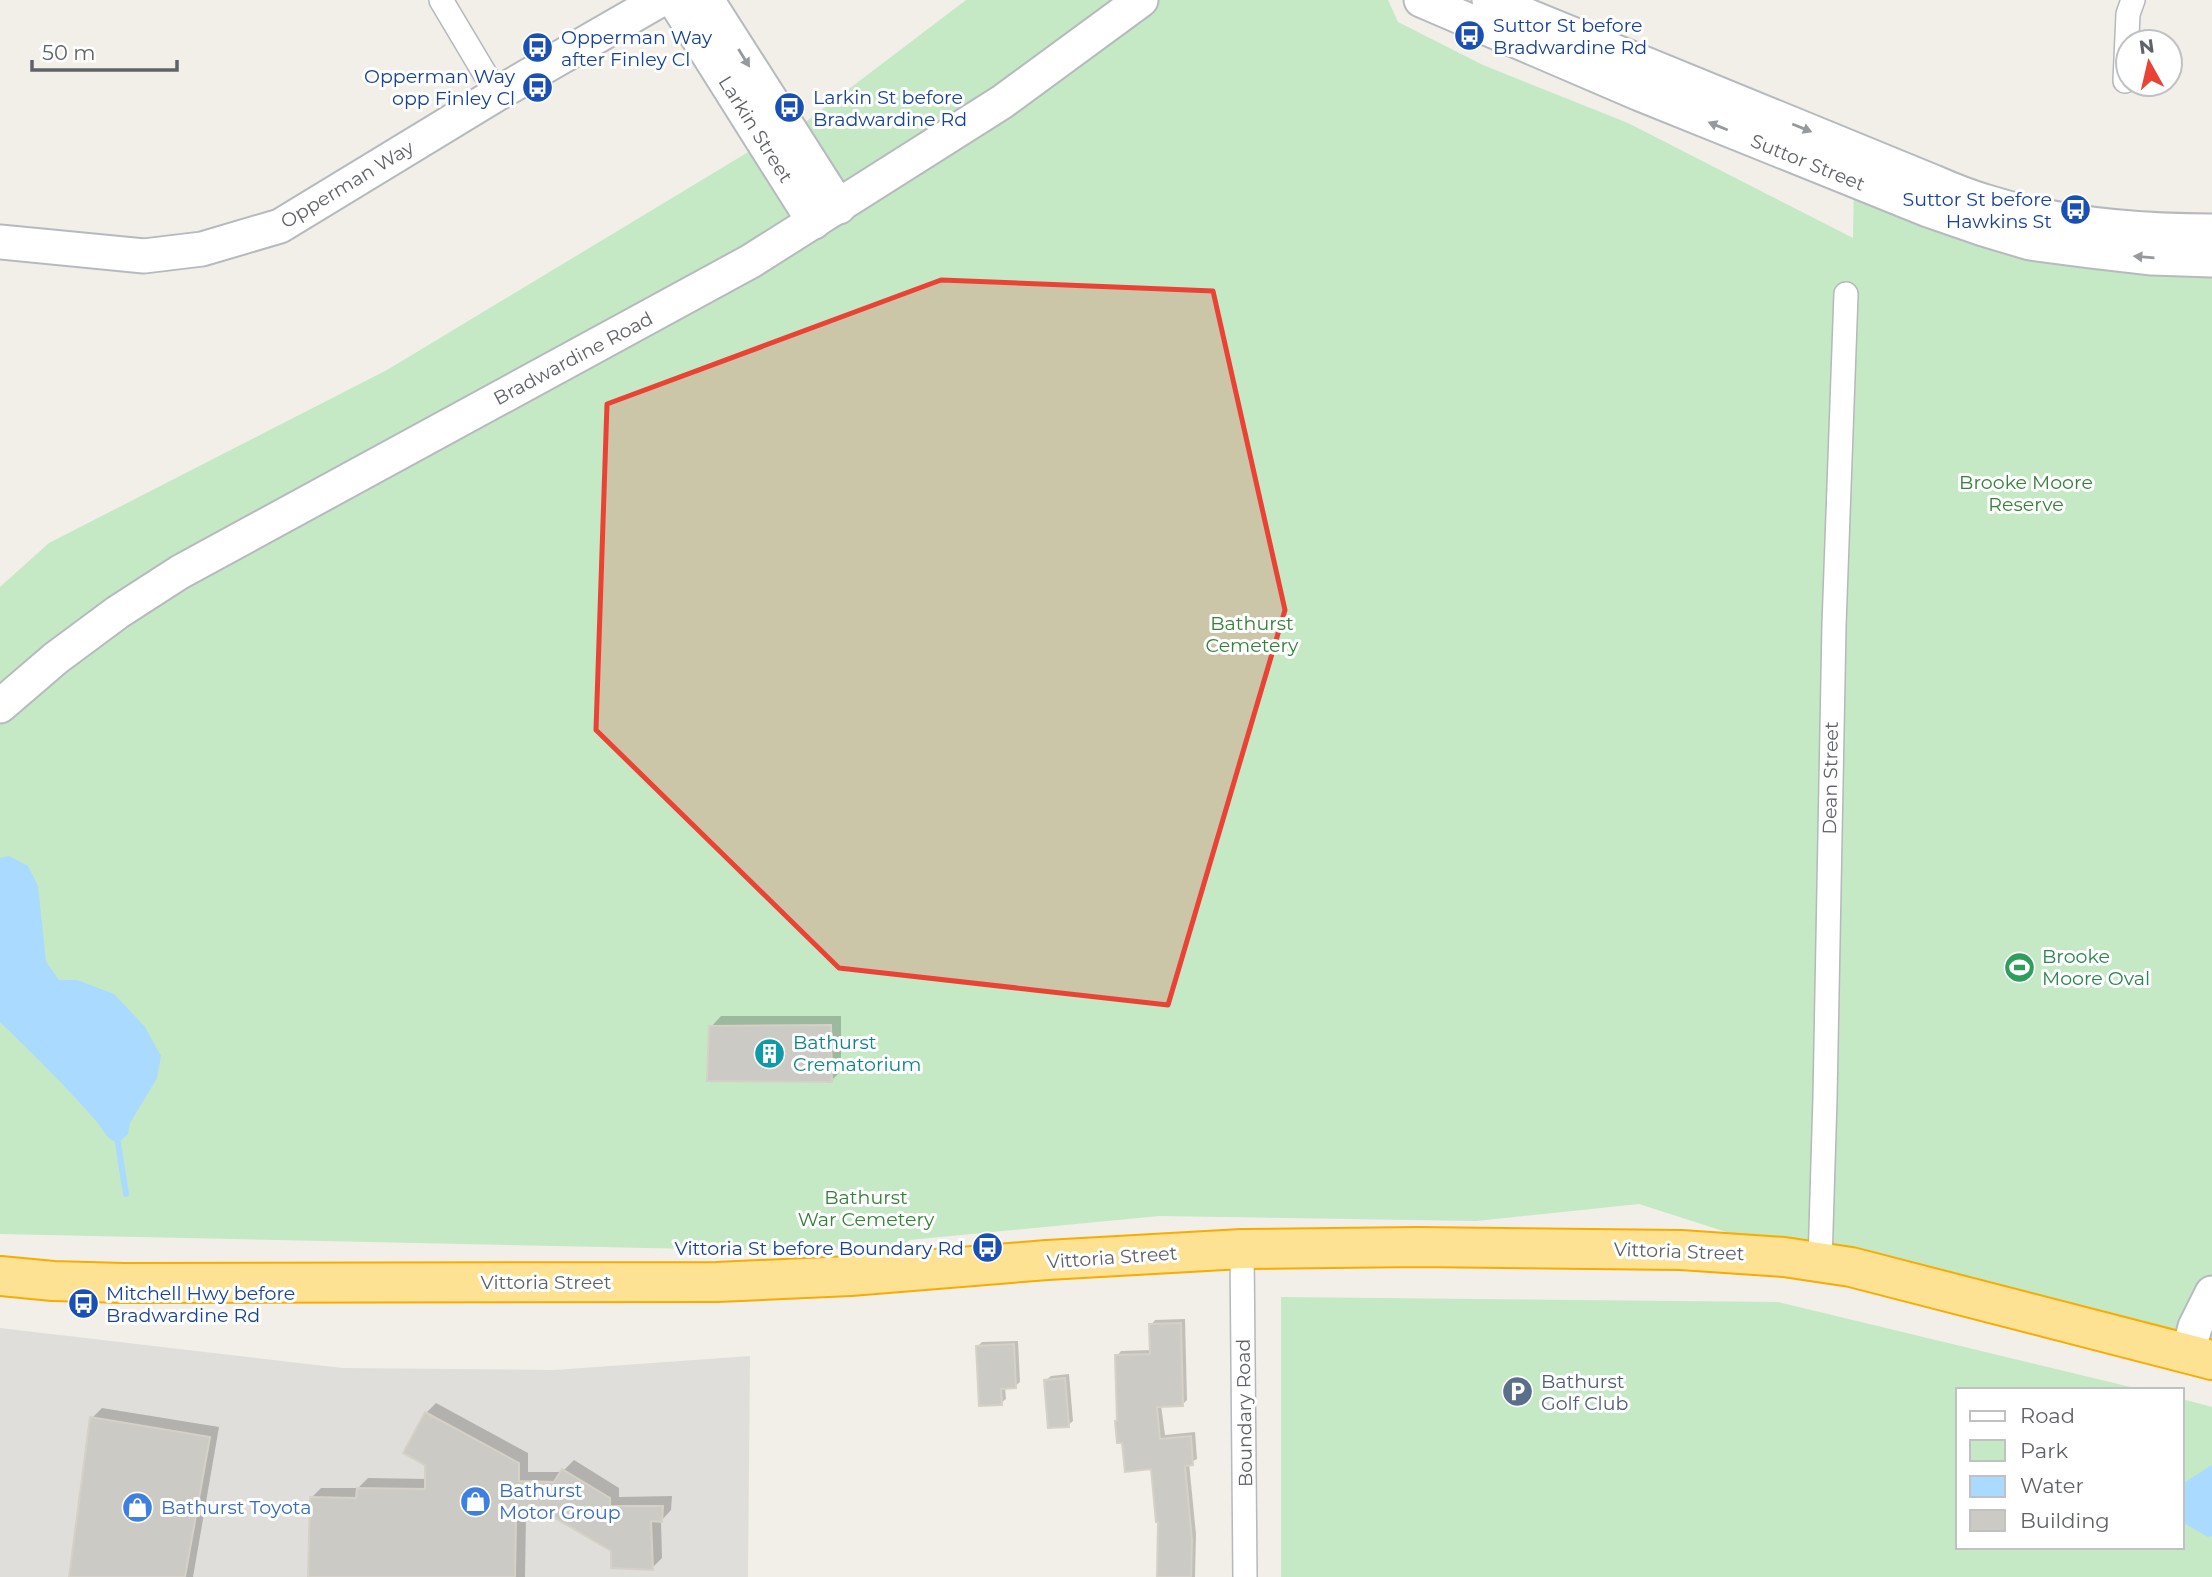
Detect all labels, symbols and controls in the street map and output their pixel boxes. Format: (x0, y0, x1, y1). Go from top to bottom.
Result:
place label: Suttor St before Bradwardine Rd (1493, 14, 1647, 59)
bus stop icon: Suttor St before Bradwardine Rd (1453, 19, 1487, 53)
place label: Opperman Way after Finley Cl (561, 26, 713, 71)
scale bar (32, 28, 177, 72)
north arrow (2114, 28, 2184, 98)
bus stop icon: Opperman Way after Finley Cl (521, 31, 555, 65)
text: N (2137, 34, 2156, 59)
text: 50 m (42, 40, 96, 65)
one-way arrow (737, 48, 750, 67)
place label: Opperman Way opp Finley Cl (364, 65, 516, 110)
bus stop icon: Opperman Way opp Finley Cl (521, 70, 555, 104)
street label: Larkin Street (714, 72, 798, 187)
place label: Larkin St before Bradwardine Rd (813, 86, 967, 131)
bus stop icon: Larkin St before Bradwardine Rd (773, 91, 807, 125)
one-way arrow (1708, 120, 1729, 131)
one-way arrow (1791, 123, 1812, 134)
street label: Suttor Street (1747, 129, 1869, 196)
street label: Opperman Way (277, 135, 419, 233)
place label: Suttor St before Hawkins St (1902, 188, 2052, 233)
bus stop icon: Suttor St before Hawkins St (2058, 193, 2092, 227)
one-way arrow (2133, 251, 2155, 262)
street label: Bradwardine Road (490, 307, 657, 410)
park label: Brooke Moore Reserve (1959, 471, 2093, 516)
park label: Bathurst Cemetery (1206, 612, 1299, 657)
street label: Dean Street (1818, 721, 1843, 835)
place label: Brooke Moore Oval (2042, 945, 2150, 990)
sports icon: Brooke Moore Oval (2002, 950, 2036, 984)
place label: Bathurst Crematorium (793, 1031, 921, 1076)
building icon: Bathurst Crematorium (753, 1036, 787, 1070)
park label: Bathurst War Cemetery (798, 1186, 935, 1231)
bus stop icon: Vittoria St before Boundary Rd (970, 1231, 1004, 1265)
place label: Vittoria St before Boundary Rd (675, 1237, 964, 1260)
street label: Vittoria Street (1613, 1238, 1745, 1265)
street label: Vittoria Street (1046, 1241, 1178, 1274)
street label: Vittoria Street (481, 1271, 612, 1294)
place label: Mitchell Hwy before Bradwardine Rd (106, 1282, 295, 1327)
bus stop icon: Mitchell Hwy before Bradwardine Rd (66, 1287, 100, 1321)
street label: Boundary Road (1232, 1339, 1257, 1487)
place label: Bathurst Golf Club (1541, 1370, 1628, 1415)
parking icon: Bathurst Golf Club (1501, 1375, 1535, 1409)
legend (1956, 1388, 2184, 1549)
text: Road (2020, 1403, 2075, 1428)
text: Park (2020, 1438, 2068, 1463)
text: Water (2020, 1473, 2084, 1498)
place label: Bathurst Motor Group (499, 1479, 621, 1524)
shop icon: Bathurst Motor Group (459, 1484, 493, 1518)
shop icon: Bathurst Toyota (121, 1490, 155, 1524)
place label: Bathurst Toyota (161, 1496, 311, 1519)
text: Building (2020, 1508, 2110, 1533)

